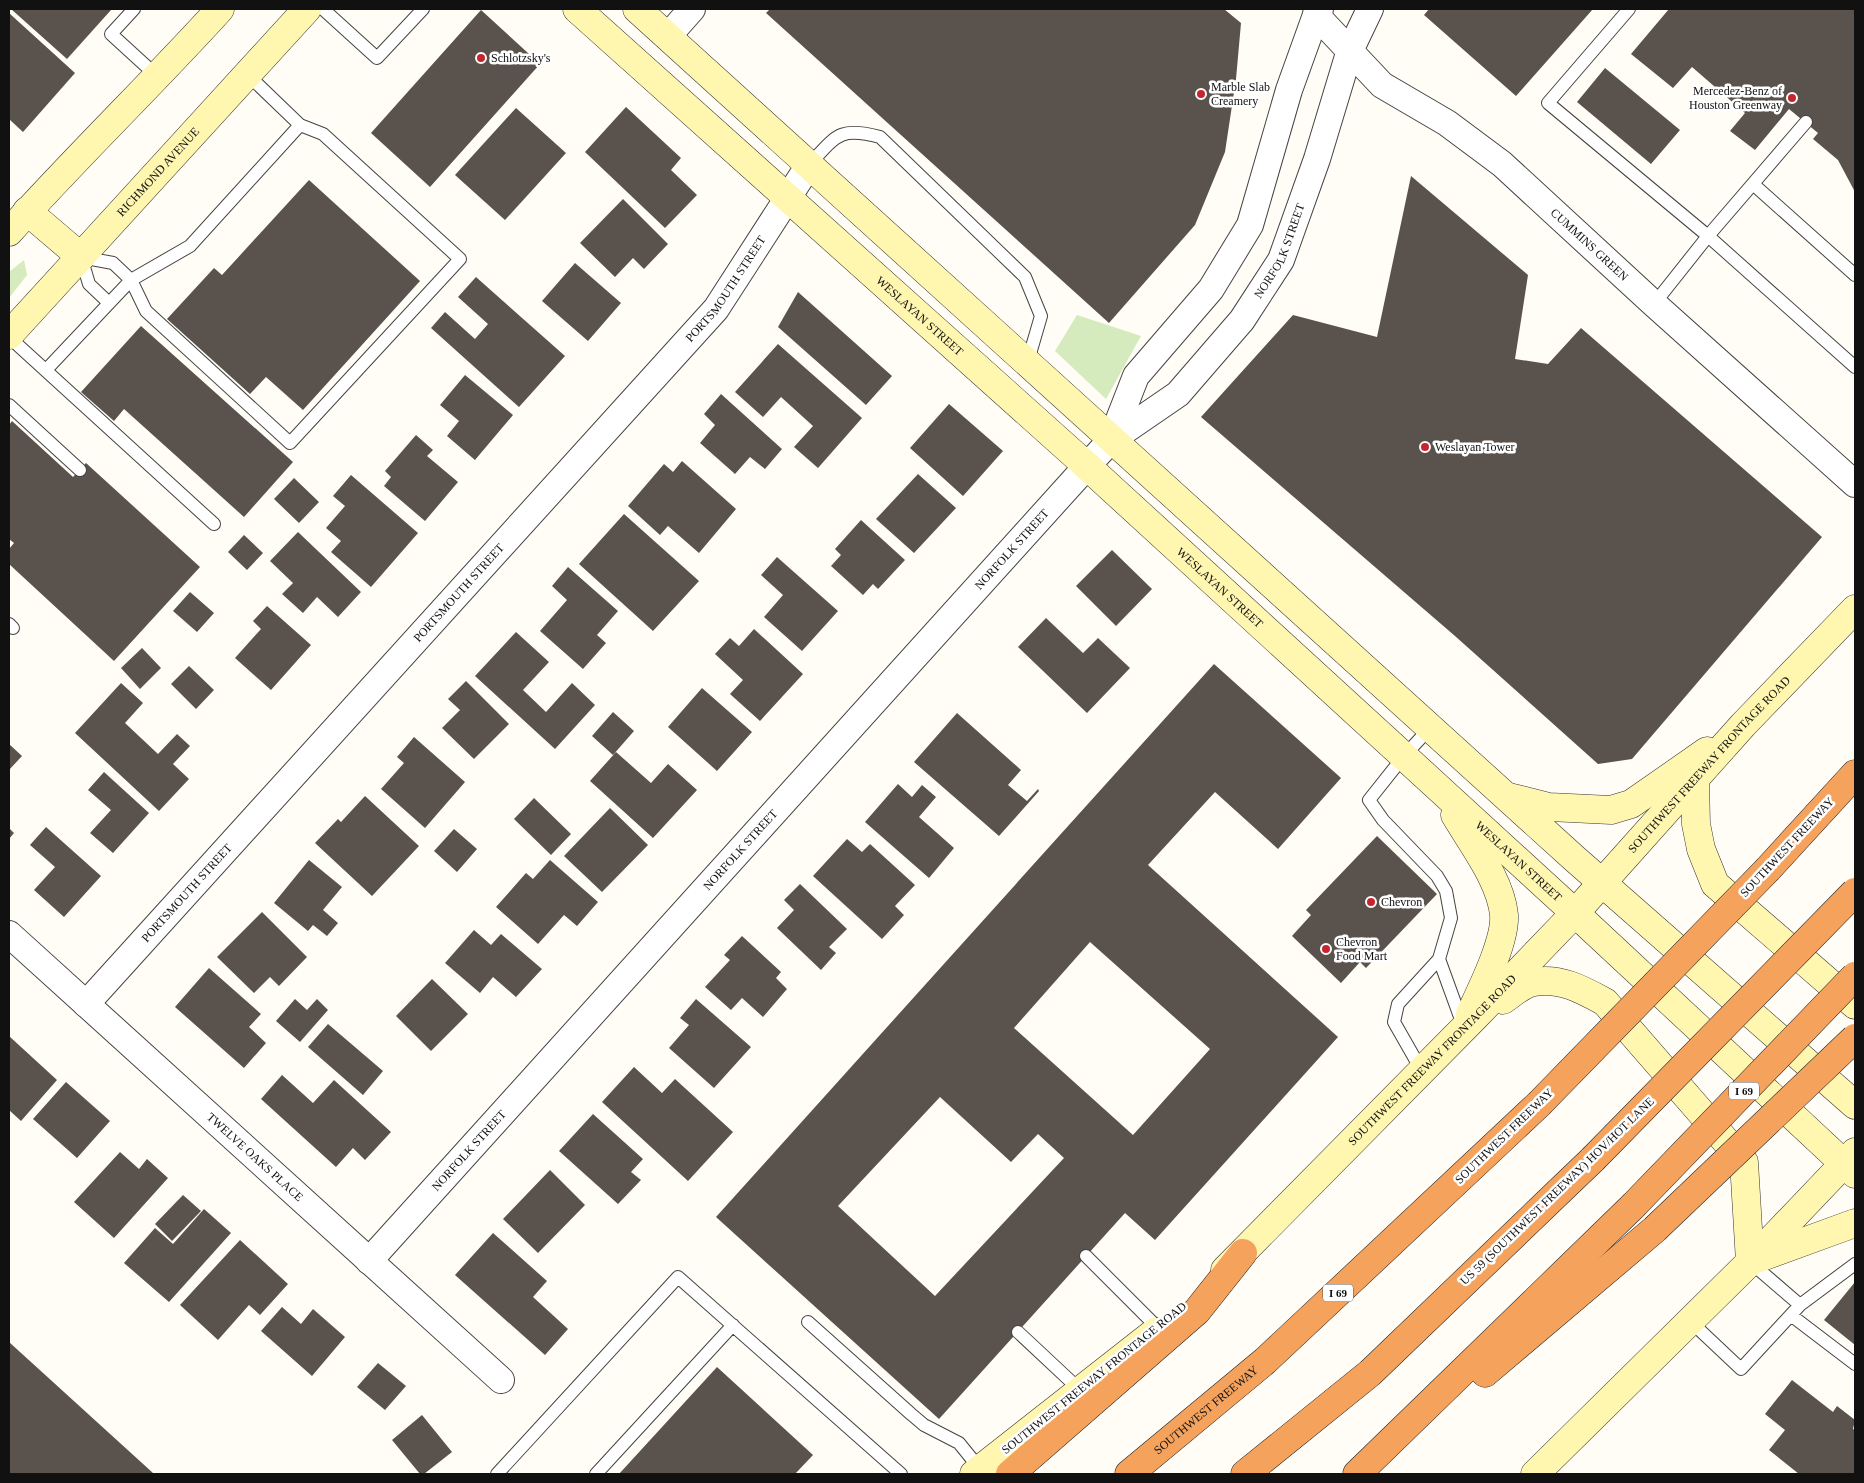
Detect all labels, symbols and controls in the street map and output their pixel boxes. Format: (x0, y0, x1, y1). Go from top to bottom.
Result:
place label: Schlotzsky's (491, 51, 551, 65)
marker: Schlotzsky's (475, 52, 487, 64)
place label: Marble Slab Creamery (1211, 80, 1270, 108)
place label: Mercedez-Benz of Houston Greenway (1689, 84, 1782, 112)
marker: Marble Slab Creamery (1195, 88, 1207, 100)
marker: Mercedez-Benz of Houston Greenway (1786, 92, 1798, 104)
street label: RICHMOND AVENUE (114, 125, 202, 219)
street label: NORFOLK STREET (1251, 201, 1308, 301)
street label: CUMMINS GREEN (1548, 205, 1631, 284)
street label: PORTSMOUTH STREET (683, 233, 769, 345)
street label: WESLAYAN STREET (873, 273, 966, 359)
place label: Weslayan Tower (1435, 440, 1515, 454)
marker: Weslayan Tower (1419, 441, 1431, 453)
street label: NORFOLK STREET (972, 506, 1052, 593)
street label: PORTSMOUTH STREET (411, 540, 507, 645)
street label: WESLAYAN STREET (1174, 545, 1266, 631)
street label: SOUTHWEST FREEWAY FRONTAGE ROAD (1626, 674, 1794, 858)
street label: SOUTHWEST FREEWAY (1737, 794, 1837, 900)
street label: NORFOLK STREET (700, 806, 781, 893)
street label: WESLAYAN STREET (1472, 818, 1565, 905)
street label: PORTSMOUTH STREET (139, 840, 235, 945)
place label: Chevron (1381, 895, 1422, 909)
marker: Chevron (1365, 896, 1377, 908)
place label: Chevron Food Mart (1336, 935, 1388, 963)
marker: Chevron Food Mart (1320, 943, 1332, 955)
street label: SOUTHWEST FREEWAY FRONTAGE ROAD (1345, 971, 1519, 1149)
road number: I 69 (1729, 1082, 1759, 1100)
street label: SOUTHWEST FREEWAY (1452, 1085, 1556, 1187)
street label: US 59 (SOUTHWEST FREEWAY) HOV/HOT LANE (1457, 1094, 1657, 1288)
street label: NORFOLK STREET (429, 1107, 509, 1194)
street label: TWELVE OAKS PLACE (204, 1110, 306, 1204)
road number: I 69 (1323, 1285, 1353, 1302)
street label: SOUTHWEST FREEWAY FRONTAGE ROAD (999, 1299, 1189, 1457)
street label: SOUTHWEST FREEWAY (1151, 1363, 1261, 1457)

